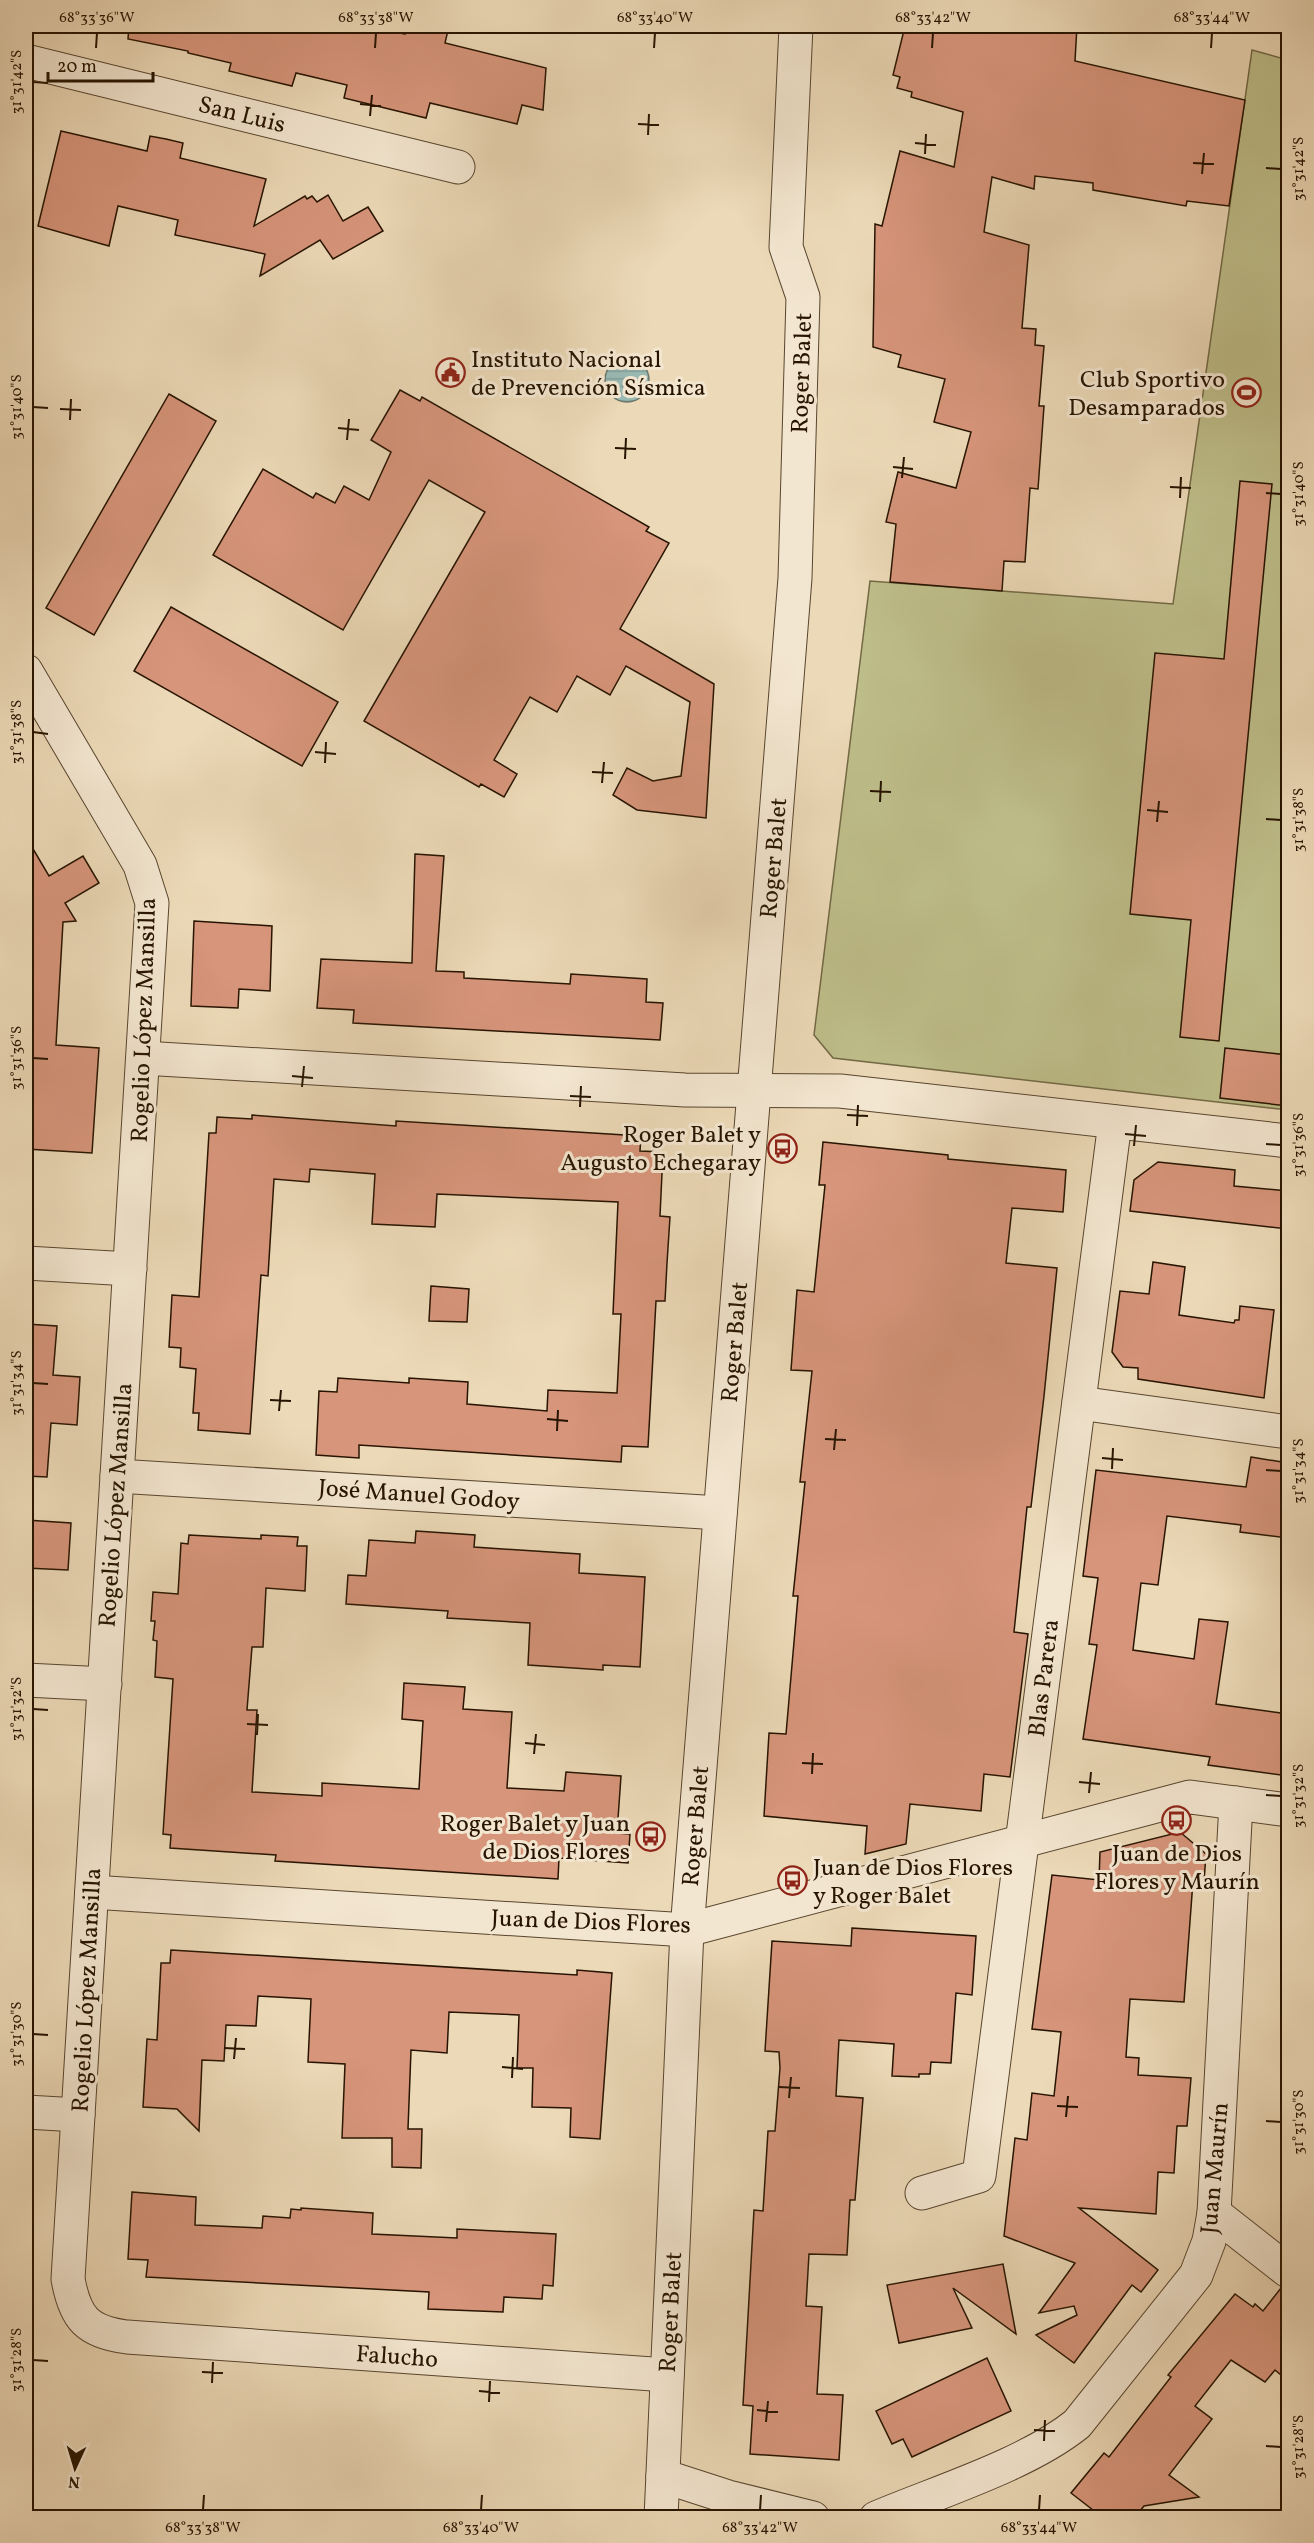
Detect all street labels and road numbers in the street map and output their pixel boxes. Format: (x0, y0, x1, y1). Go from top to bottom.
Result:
street label: San Luis (194, 89, 289, 143)
street label: Roger Balet (784, 312, 822, 434)
street label: Roger Balet (753, 796, 797, 920)
street label: Rogelio López Mansilla (124, 897, 166, 1143)
street label: Roger Balet (714, 1280, 758, 1404)
street label: Rogelio López Mansilla (91, 1382, 142, 1628)
street label: José Manuel Godoy (317, 1472, 521, 1520)
street label: Blas Parera (1021, 1617, 1069, 1739)
street label: Roger Balet (675, 1764, 719, 1888)
street label: Rogelio López Mansilla (65, 1867, 111, 2113)
street label: Juan de Dios Flores (490, 1903, 691, 1943)
street label: Juan Maurín (1193, 2101, 1239, 2235)
street label: Roger Balet (652, 2251, 692, 2373)
street label: Falucho (355, 2338, 439, 2378)

